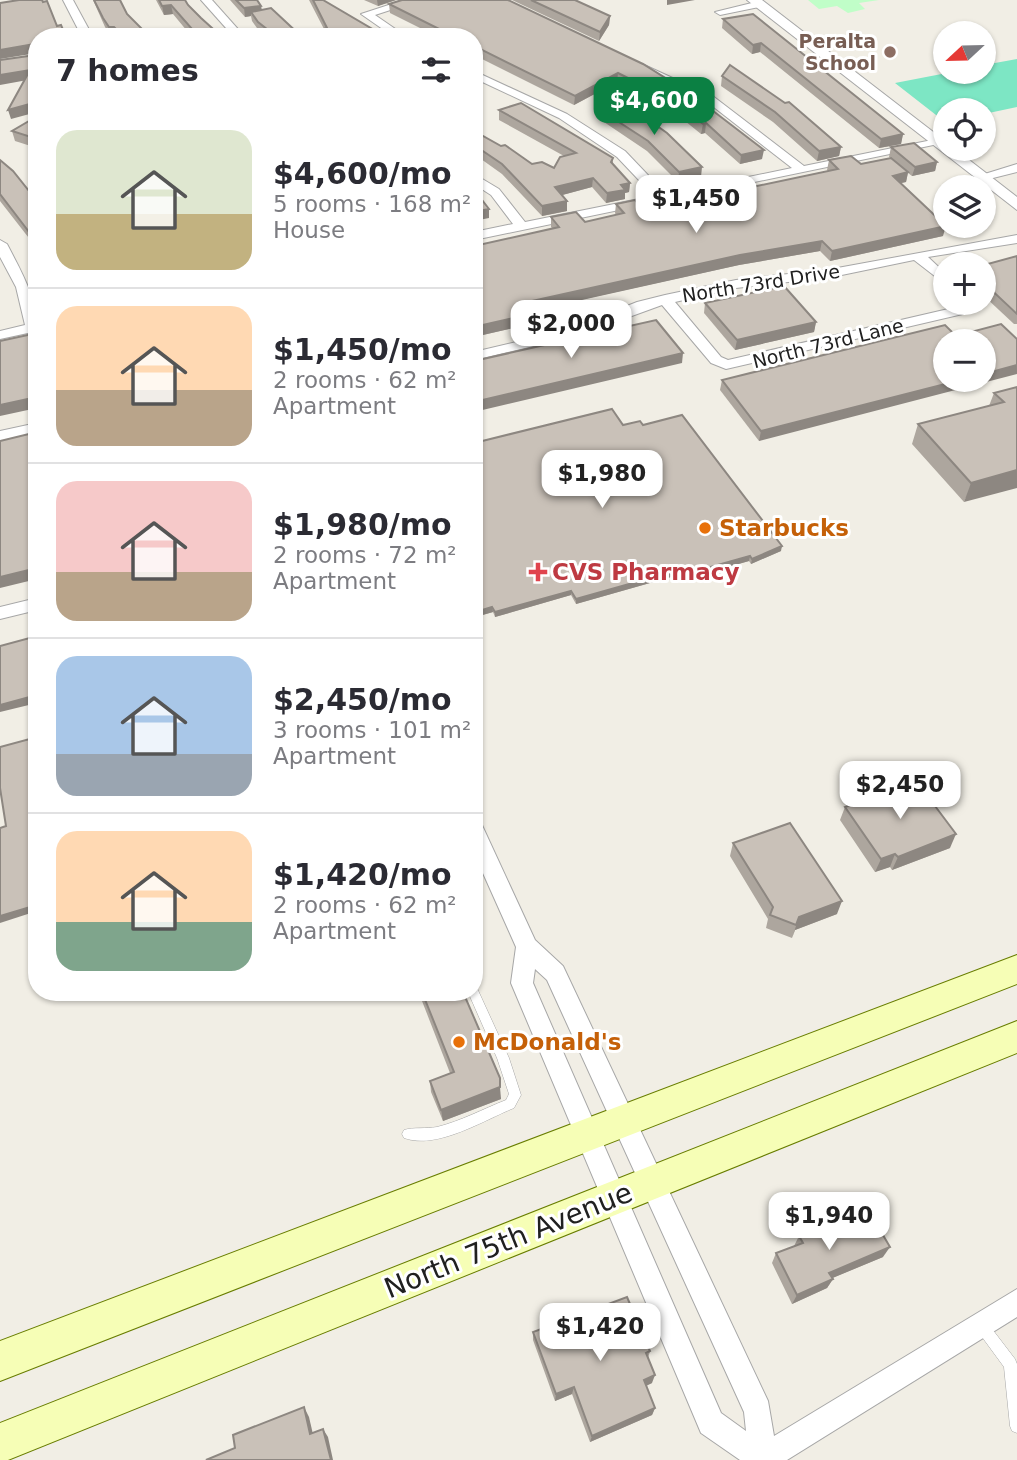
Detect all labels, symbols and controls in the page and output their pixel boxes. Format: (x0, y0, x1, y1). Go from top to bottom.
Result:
north arrow (933, 21, 996, 84)
map controls (933, 21, 996, 392)
place label: Peralta School (799, 30, 876, 74)
marker: Peralta School (882, 44, 898, 60)
icon: filters (417, 51, 455, 89)
text: 7 homes (56, 53, 199, 88)
pin: $4,600 (597, 78, 711, 137)
text: $4,600 (610, 87, 698, 113)
button: locate (933, 98, 996, 161)
text: $4,600/mo (273, 156, 452, 191)
icon: home (112, 158, 196, 242)
button: layers (933, 175, 996, 238)
pin: $1,450 (639, 176, 753, 235)
text: $1,450 (652, 185, 740, 211)
text: 5 rooms · 168 m² (273, 191, 471, 217)
text: House (273, 217, 345, 243)
button: + (933, 252, 996, 315)
street label: North 73rd Drive (680, 260, 842, 306)
pin: $2,000 (514, 300, 628, 360)
text: $2,000 (527, 310, 615, 336)
street label: North 73rd Lane (750, 314, 906, 372)
button: − (933, 329, 996, 392)
text: $1,450/mo (273, 332, 452, 367)
icon: home (112, 334, 196, 418)
text: 2 rooms · 62 m² (273, 367, 457, 393)
text: Apartment (273, 393, 396, 419)
pin: $1,980 (545, 450, 659, 510)
text: $1,980 (558, 460, 646, 486)
text: $1,980/mo (273, 507, 452, 542)
icon: home (112, 509, 196, 593)
place label: Starbucks (719, 515, 849, 541)
marker: Starbucks (697, 520, 713, 536)
text: 2 rooms · 72 m² (273, 542, 457, 568)
place label: CVS Pharmacy (552, 559, 739, 585)
marker: CVS Pharmacy (530, 564, 546, 580)
text: Apartment (273, 568, 396, 594)
text: $2,450/mo (273, 682, 452, 717)
icon: home (112, 684, 196, 768)
text: 3 rooms · 101 m² (273, 717, 471, 743)
text: Apartment (273, 743, 396, 769)
pin: $2,450 (843, 762, 957, 821)
text: $2,450 (856, 771, 944, 797)
text: $1,420/mo (273, 857, 452, 892)
icon: home (112, 859, 196, 943)
text: 2 rooms · 62 m² (273, 892, 457, 918)
text: Apartment (273, 918, 396, 944)
place label: McDonald's (473, 1029, 621, 1055)
marker: McDonald's (451, 1034, 467, 1050)
street label: North 75th Avenue (379, 1176, 637, 1305)
pin: $1,940 (772, 1192, 886, 1252)
text: $1,940 (785, 1202, 873, 1228)
pin: $1,420 (543, 1304, 657, 1363)
text: $1,420 (556, 1313, 644, 1339)

